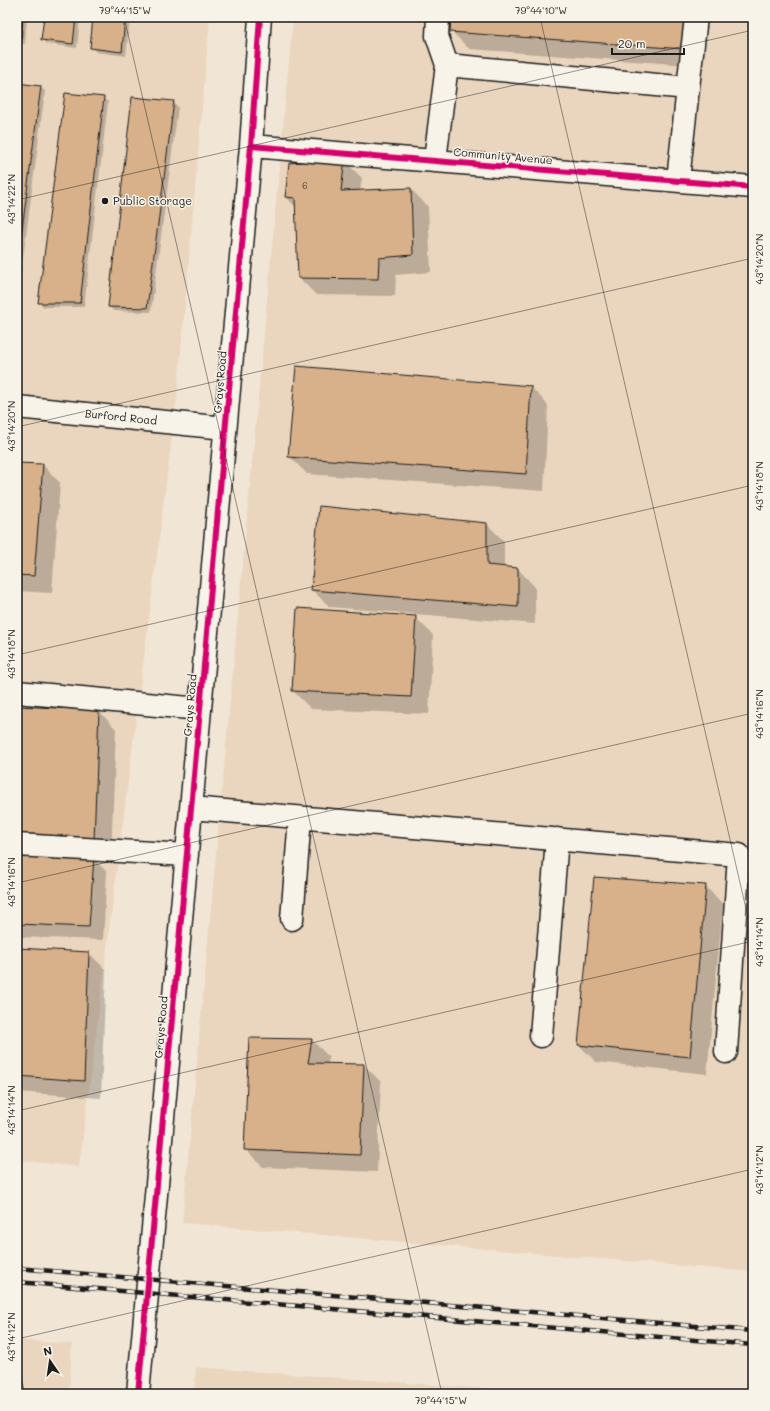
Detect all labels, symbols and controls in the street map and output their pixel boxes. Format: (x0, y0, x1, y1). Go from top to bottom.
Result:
text: 79°44'15"W (99, 3, 151, 17)
text: 79°44'10"W (515, 3, 567, 17)
scale bar (612, 30, 684, 56)
text: 20 m (618, 35, 646, 51)
street label: Community Avenue (453, 144, 553, 167)
text: 43°14'22"N (4, 174, 18, 224)
house number: 6 (302, 180, 308, 191)
place label: Public Storage (113, 193, 192, 208)
marker: Public Storage (100, 196, 110, 206)
text: 43°14'20"N (752, 234, 766, 284)
street label: Grays Road (209, 350, 230, 414)
text: 43°14'20"N (4, 401, 18, 451)
street label: Burford Road (84, 405, 158, 428)
text: 43°14'18"N (752, 461, 766, 511)
text: 43°14'18"N (4, 629, 18, 679)
street label: Grays Road (179, 673, 200, 737)
text: 43°14'16"N (752, 689, 766, 739)
text: 43°14'16"N (4, 857, 18, 907)
text: 43°14'14"N (752, 917, 766, 967)
street label: Grays Road (150, 995, 171, 1059)
text: 43°14'14"N (4, 1085, 18, 1135)
text: 43°14'12"N (752, 1145, 766, 1195)
text: 43°14'12"N (4, 1312, 18, 1362)
north arrow (30, 1341, 70, 1381)
text: N (42, 1343, 53, 1359)
text: 79°44'15"W (415, 1393, 467, 1407)

